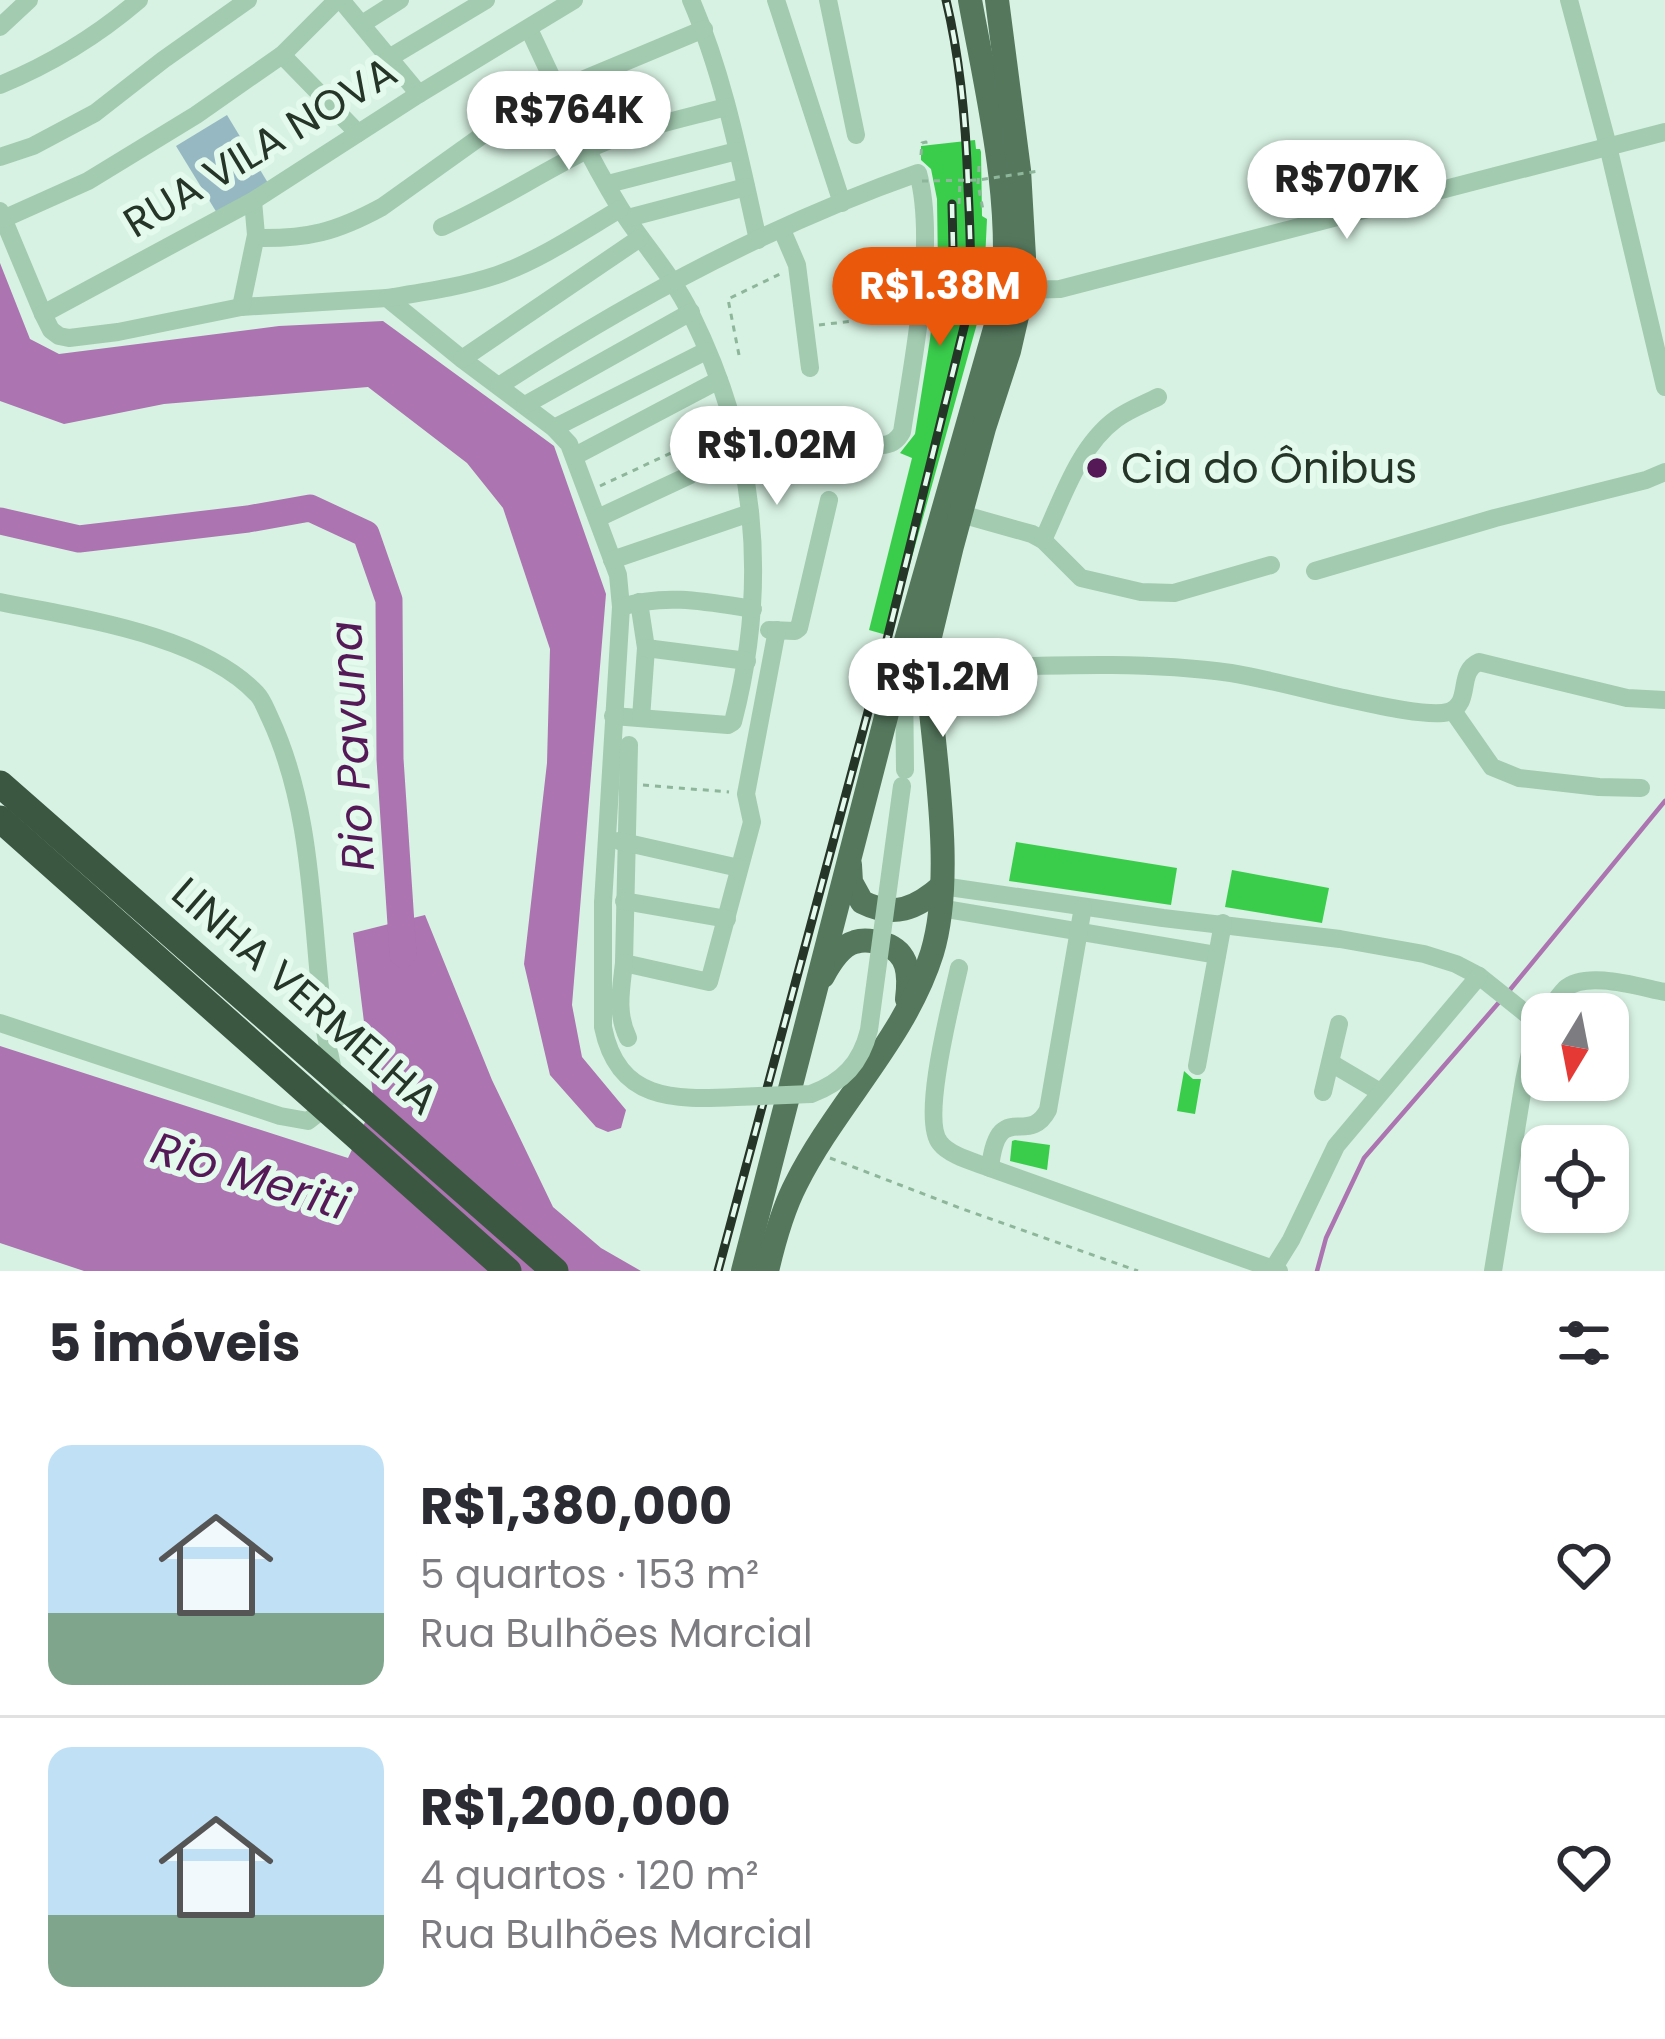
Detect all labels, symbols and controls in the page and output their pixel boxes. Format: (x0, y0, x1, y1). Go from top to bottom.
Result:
street label: RUA VILA NOVA (112, 42, 408, 252)
pin: R$764K (471, 71, 667, 173)
text: R$764K (494, 82, 644, 137)
pin: R$707K (1249, 140, 1445, 242)
text: R$707K (1274, 151, 1420, 206)
pin: R$1.38M (829, 247, 1051, 349)
text: R$1.38M (859, 258, 1021, 313)
pin: R$1.02M (666, 406, 888, 508)
text: R$1.02M (697, 417, 857, 472)
place label: Cia do Ônibus (1121, 439, 1417, 498)
marker: Cia do Ônibus (1084, 455, 1110, 481)
water label: Rio Pavuna (314, 619, 390, 873)
pin: R$1.2M (845, 638, 1041, 740)
text: R$1.2M (876, 649, 1010, 704)
street label: LINHA VERMELHA (159, 864, 451, 1128)
north arrow (1521, 993, 1629, 1101)
map controls (1521, 993, 1629, 1233)
water label: Rio Meriti (144, 1116, 357, 1236)
button: locate (1521, 1125, 1629, 1233)
text: 5 imóveis (48, 1307, 300, 1379)
icon: filters (1551, 1310, 1617, 1376)
text: R$1,380,000 (420, 1470, 732, 1542)
icon: home (144, 1493, 288, 1637)
icon: heart (1551, 1532, 1617, 1598)
text: 5 quartos · 153 m² (420, 1547, 759, 1602)
text: Rua Bulhões Marcial (420, 1606, 813, 1661)
text: R$1,200,000 (420, 1771, 731, 1843)
icon: home (144, 1795, 288, 1939)
icon: heart (1551, 1834, 1617, 1900)
text: 4 quartos · 120 m² (420, 1848, 759, 1903)
text: Rua Bulhões Marcial (420, 1907, 813, 1962)

